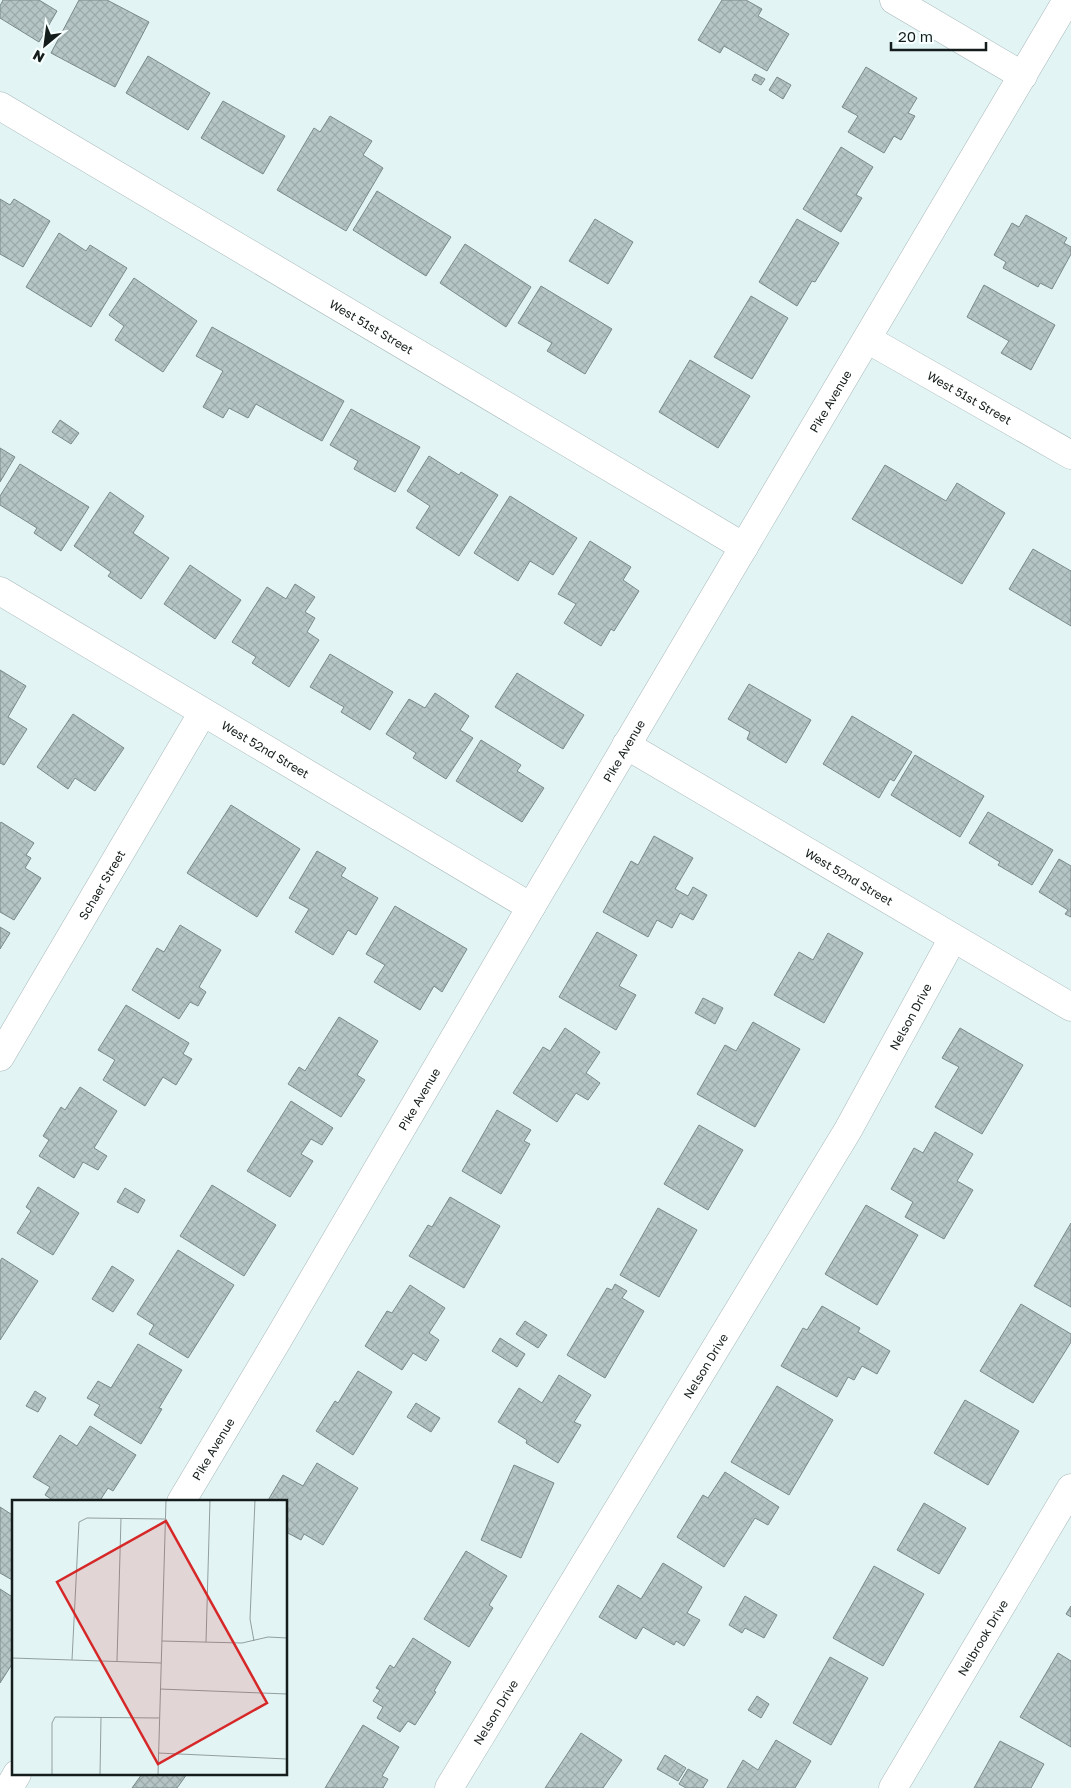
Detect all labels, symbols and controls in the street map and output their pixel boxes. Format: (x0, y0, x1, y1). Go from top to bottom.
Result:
north arrow (20, 20, 70, 70)
scale bar (891, 20, 986, 52)
text: 20 m (898, 27, 933, 45)
text: N (30, 47, 47, 67)
street label: West 51st Street (327, 296, 416, 357)
street label: Pike Avenue (806, 367, 854, 435)
street label: West 51st Street (925, 367, 1015, 427)
street label: West 52nd Street (219, 717, 312, 781)
street label: Pike Avenue (599, 717, 648, 785)
street label: West 52nd Street (802, 845, 896, 908)
street label: Schaer Street (75, 847, 128, 922)
street label: Nelson Drive (886, 980, 934, 1052)
street label: Pike Avenue (395, 1065, 443, 1133)
street label: Nelson Drive (680, 1330, 731, 1401)
street label: Pike Avenue (188, 1415, 237, 1483)
inset map (12, 1500, 288, 1776)
street label: Nelbrook Drive (954, 1597, 1011, 1678)
street label: Nelson Drive (470, 1676, 521, 1747)

